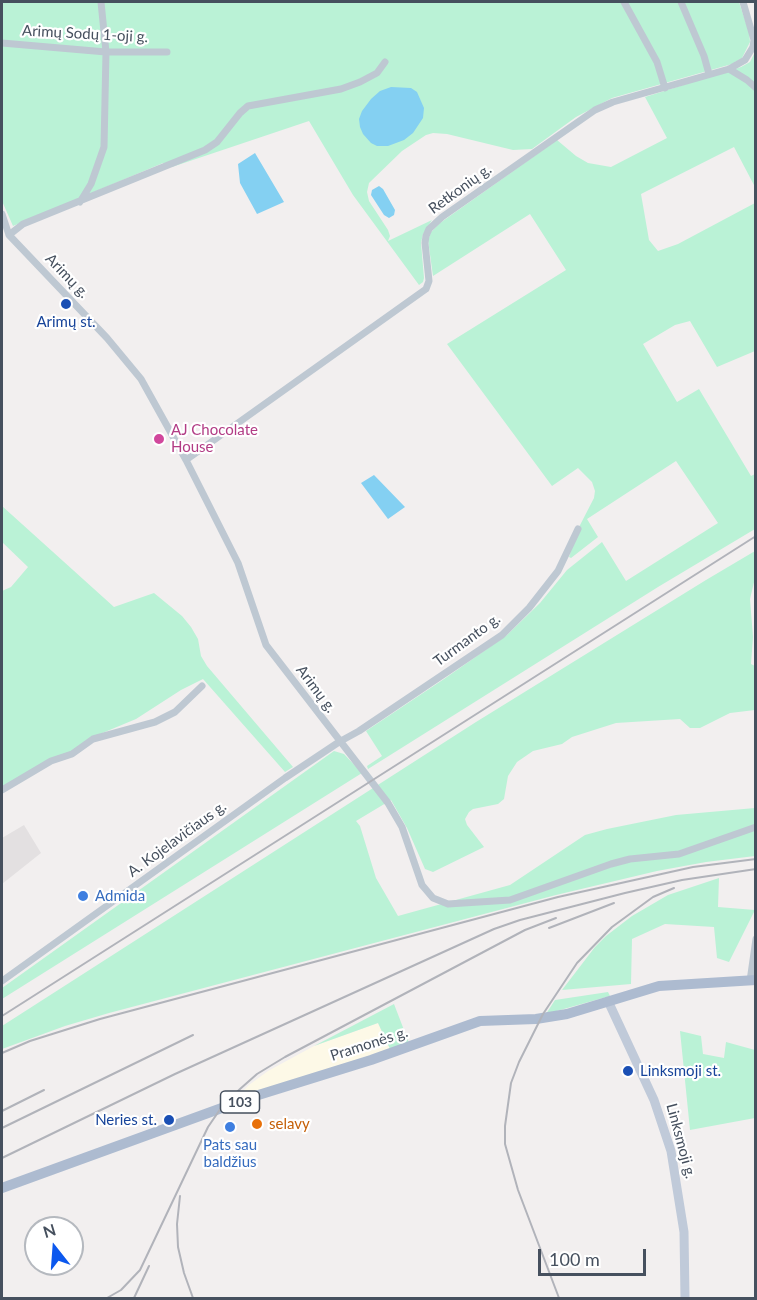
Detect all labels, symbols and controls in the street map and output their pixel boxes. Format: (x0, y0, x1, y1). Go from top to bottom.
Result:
street label: Arimų Sodų 1-oji g. (22, 22, 148, 46)
street label: Retkonių g. (425, 160, 495, 218)
street label: Arimų g. (41, 250, 93, 302)
marker: Arimų st. (59, 297, 73, 311)
place label: Arimų st. (36, 313, 96, 331)
place label: AJ Chocolate House (171, 421, 258, 456)
marker: AJ Chocolate House (152, 432, 166, 446)
street label: Turmanto g. (430, 610, 504, 670)
street label: Arimų g. (292, 662, 340, 716)
street label: A. Kojelavičiaus g. (124, 797, 230, 881)
place label: Admida (95, 887, 145, 905)
marker: Admida (76, 889, 90, 903)
street label: Pramonės g. (328, 1023, 410, 1065)
place label: Linksmoji st. (640, 1062, 721, 1080)
marker: Linksmoji st. (621, 1064, 635, 1078)
road number: 103 (220, 1091, 260, 1113)
street label: Linksmoji g. (662, 1101, 700, 1181)
place label: Neries st. (95, 1111, 157, 1129)
marker: Neries st. (162, 1113, 176, 1127)
place label: selavy (269, 1115, 310, 1133)
marker: selavy (250, 1117, 264, 1131)
marker: Pats sau baldžius (223, 1120, 237, 1134)
place label: Pats sau baldžius (203, 1136, 257, 1171)
north arrow (24, 1216, 84, 1276)
text: N (40, 1219, 58, 1241)
scale bar (541, 1237, 649, 1275)
text: 100 m (549, 1248, 600, 1270)

